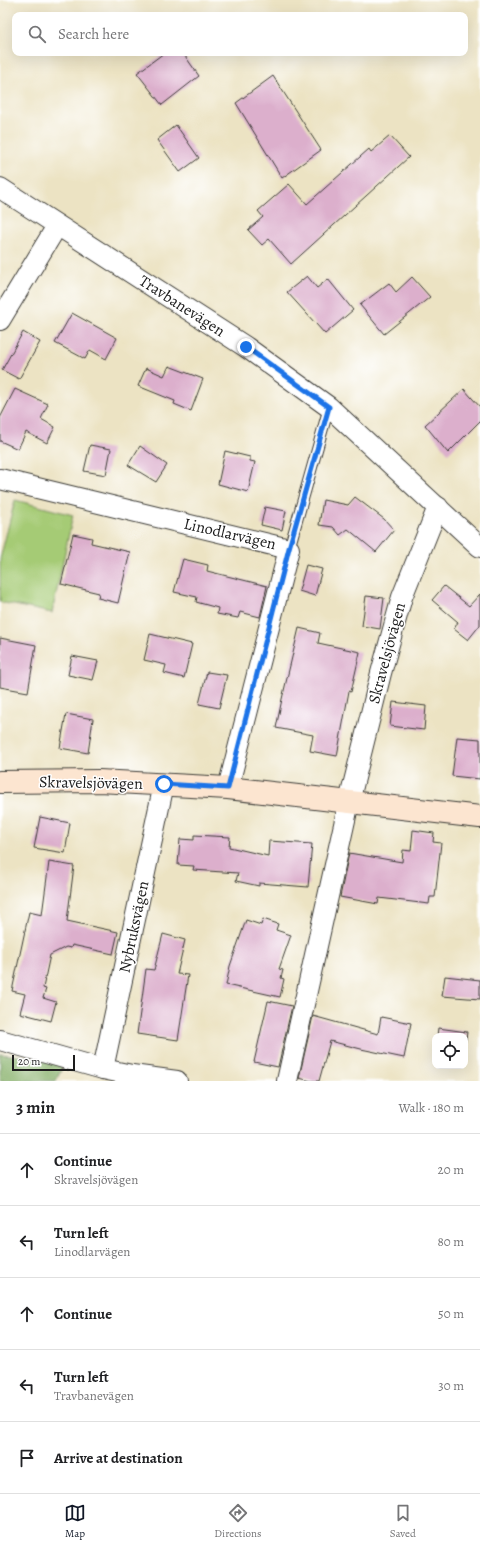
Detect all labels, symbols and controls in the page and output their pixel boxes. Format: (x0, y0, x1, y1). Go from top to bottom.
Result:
search box (12, 12, 468, 56)
icon: search (26, 23, 48, 45)
text: Search here (58, 24, 129, 44)
street label: Travbanevägen (135, 270, 229, 342)
route end (237, 338, 255, 356)
street label: Linodlarvägen (182, 513, 278, 555)
street label: Skravelsjövägen (363, 600, 411, 706)
street label: Skravelsjövägen (39, 771, 143, 795)
route start (155, 775, 173, 793)
street label: Nybruksvägen (113, 879, 155, 975)
map controls (432, 1033, 468, 1069)
button: locate (432, 1033, 468, 1069)
scale bar (12, 1053, 75, 1072)
text: 20 m (18, 1054, 40, 1069)
text: 3 min (16, 1096, 55, 1119)
text: Walk · 180 m (398, 1099, 464, 1116)
text: Continue (54, 1151, 112, 1171)
icon: ahead (16, 1159, 38, 1181)
text: 20 m (438, 1161, 464, 1178)
text: Skravelsjövägen (54, 1171, 138, 1188)
text: Turn left (54, 1223, 109, 1243)
icon: left (16, 1231, 38, 1253)
text: 80 m (437, 1233, 464, 1250)
text: Linodlarvägen (54, 1243, 130, 1260)
icon: ahead (16, 1303, 38, 1325)
text: Continue (54, 1304, 112, 1324)
text: 50 m (438, 1305, 464, 1322)
text: Turn left (54, 1367, 109, 1387)
icon: left (16, 1375, 38, 1397)
text: 30 m (438, 1377, 464, 1394)
text: Travbanevägen (54, 1387, 134, 1404)
icon: arrive (16, 1447, 38, 1469)
text: Arrive at destination (54, 1448, 183, 1468)
tab: Map (64, 1502, 86, 1541)
tab: Directions (214, 1502, 262, 1541)
tab: Saved (390, 1502, 416, 1541)

